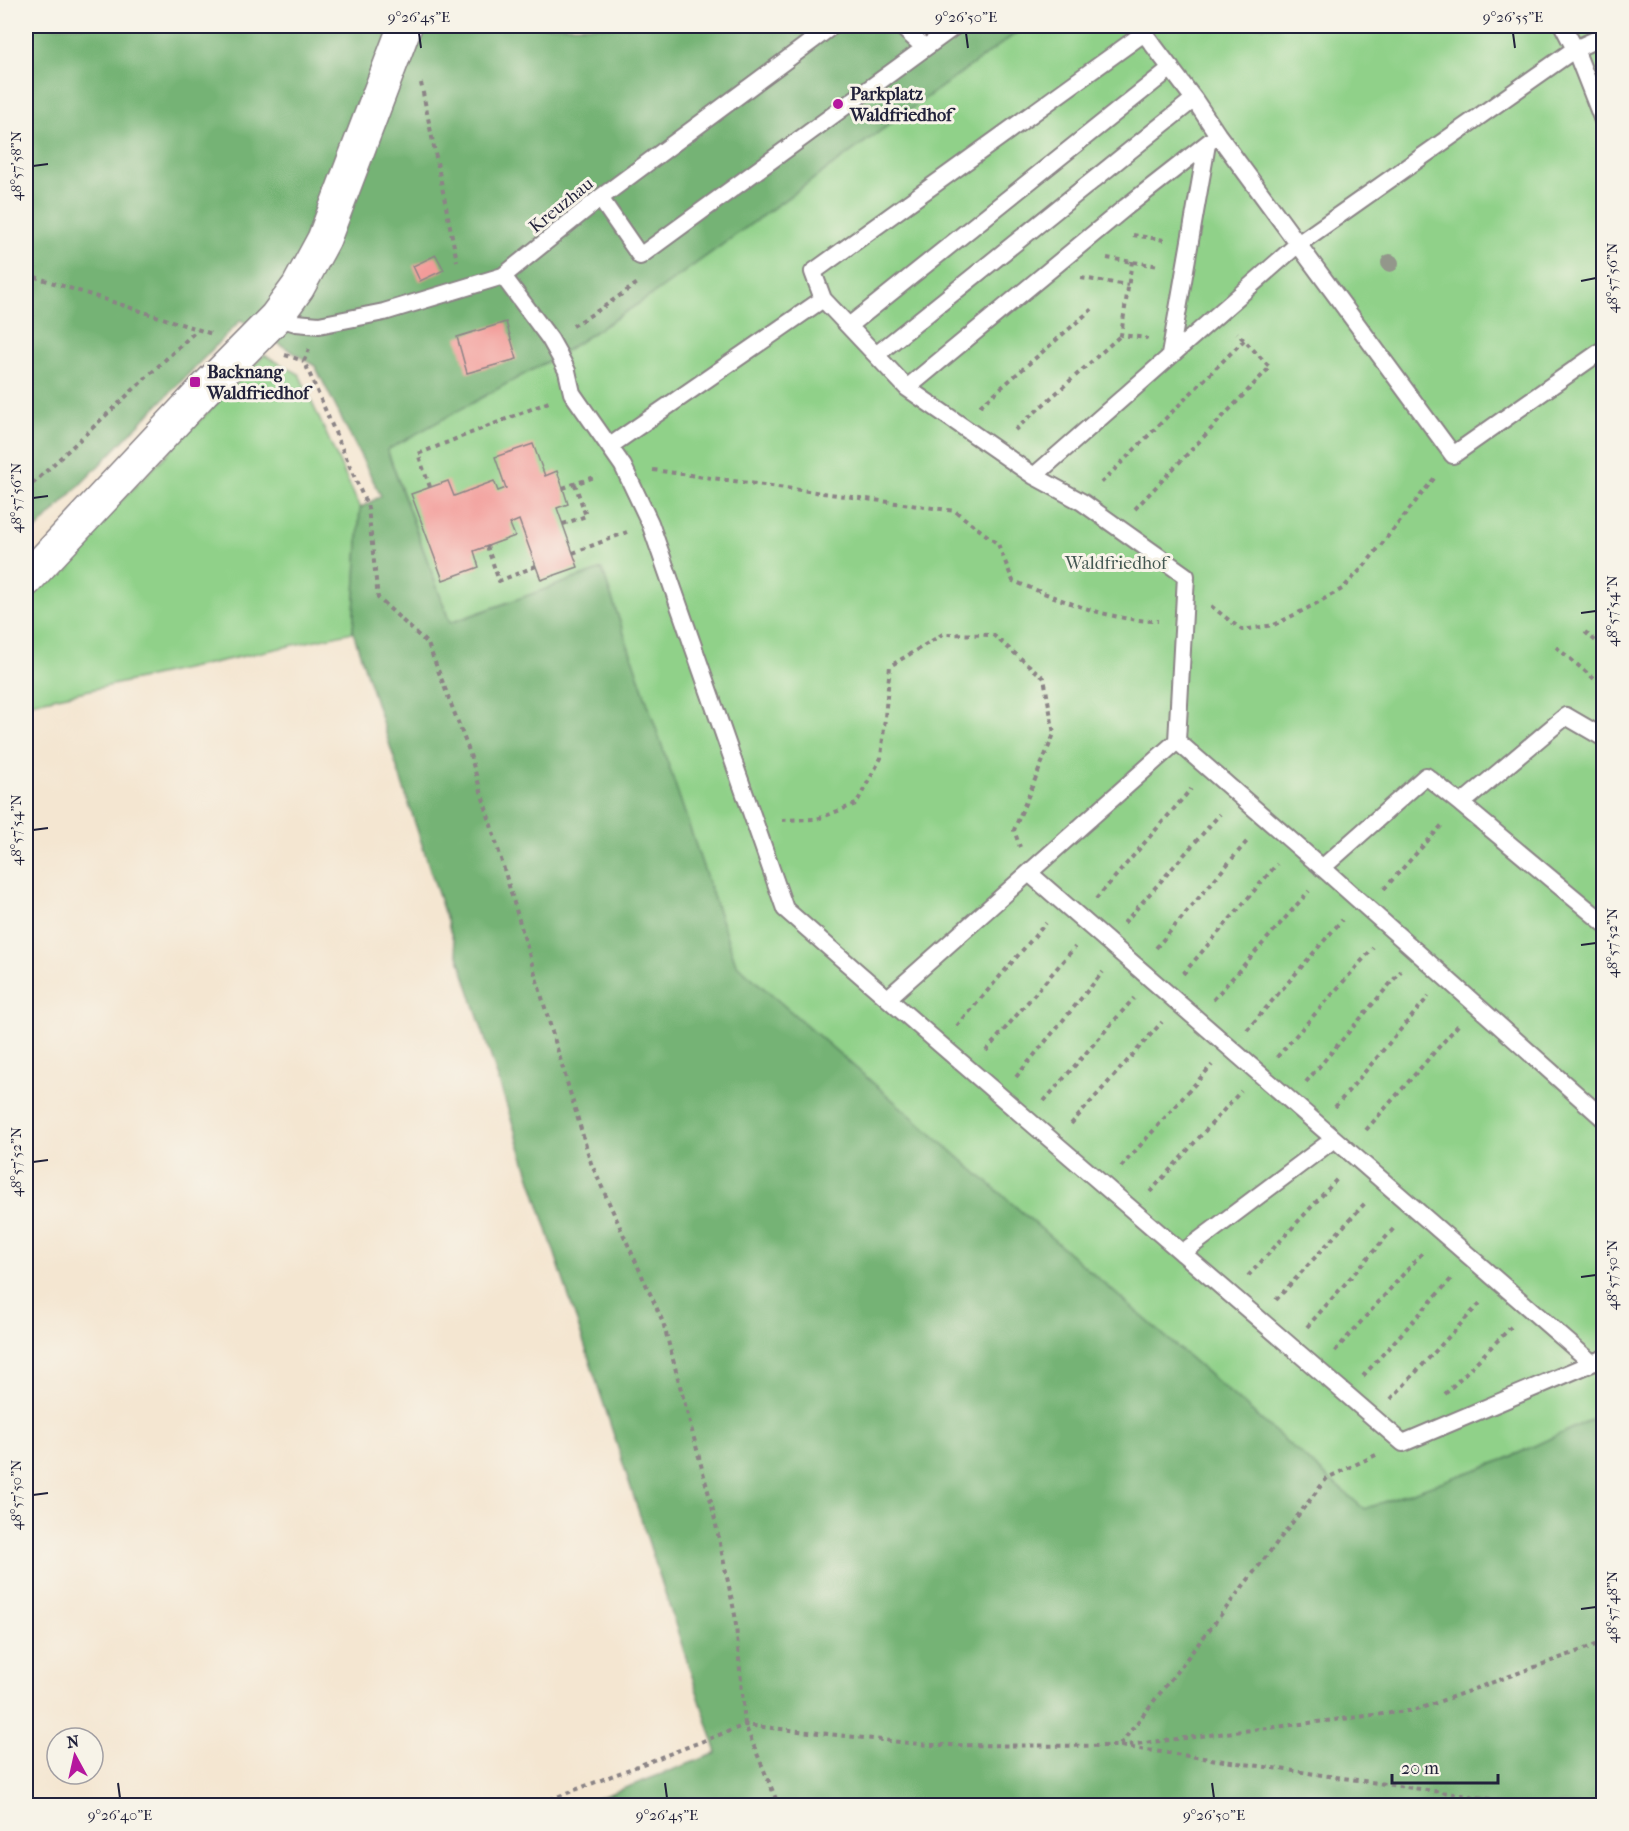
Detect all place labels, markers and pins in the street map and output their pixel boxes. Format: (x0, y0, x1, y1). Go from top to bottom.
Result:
place label: Parkplatz Waldfriedhof (849, 84, 956, 126)
marker: Parkplatz Waldfriedhof (831, 97, 845, 111)
place label: Backnang Waldfriedhof (206, 362, 313, 404)
marker: Backnang Waldfriedhof (188, 375, 202, 389)

